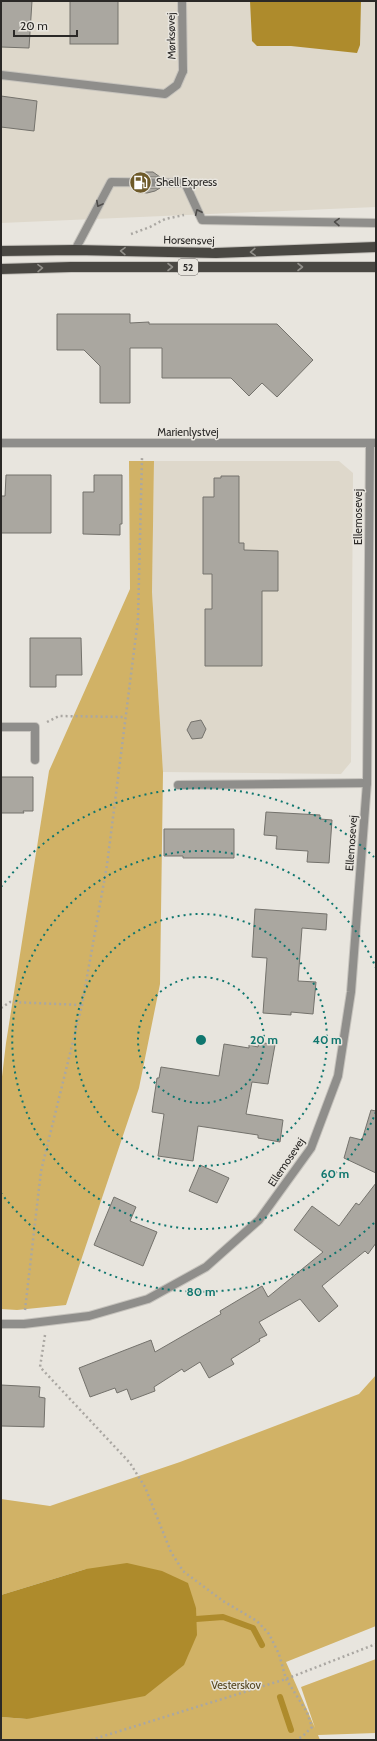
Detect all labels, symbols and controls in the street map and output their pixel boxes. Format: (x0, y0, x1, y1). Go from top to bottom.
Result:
scale bar (14, 12, 77, 38)
street label: Mørksøvej (164, 12, 178, 60)
text: 20 m (20, 18, 48, 33)
fuel station icon: Shell Express (127, 169, 153, 195)
place label: Shell Express (156, 175, 218, 189)
one-way arrow (97, 199, 104, 207)
one-way arrow (195, 208, 203, 216)
one-way arrow (334, 218, 340, 226)
street label: Horsensvej (163, 233, 215, 247)
one-way arrow (120, 247, 126, 255)
one-way arrow (250, 247, 256, 256)
road number: 52 (178, 259, 198, 275)
one-way arrow (167, 263, 173, 271)
one-way arrow (297, 263, 303, 271)
one-way arrow (37, 264, 43, 272)
street label: Marienlystvej (157, 425, 219, 439)
street label: Ellemosevej (351, 489, 365, 545)
street label: Ellemosevej (342, 815, 360, 871)
text: 20 m (250, 1032, 278, 1047)
text: 40 m (312, 1032, 342, 1047)
centre of rings (194, 1033, 208, 1047)
street label: Ellemosevej (265, 1135, 307, 1189)
text: 60 m (321, 1166, 349, 1181)
text: 80 m (187, 1284, 215, 1299)
park label: Vesterskov (211, 1678, 261, 1692)

